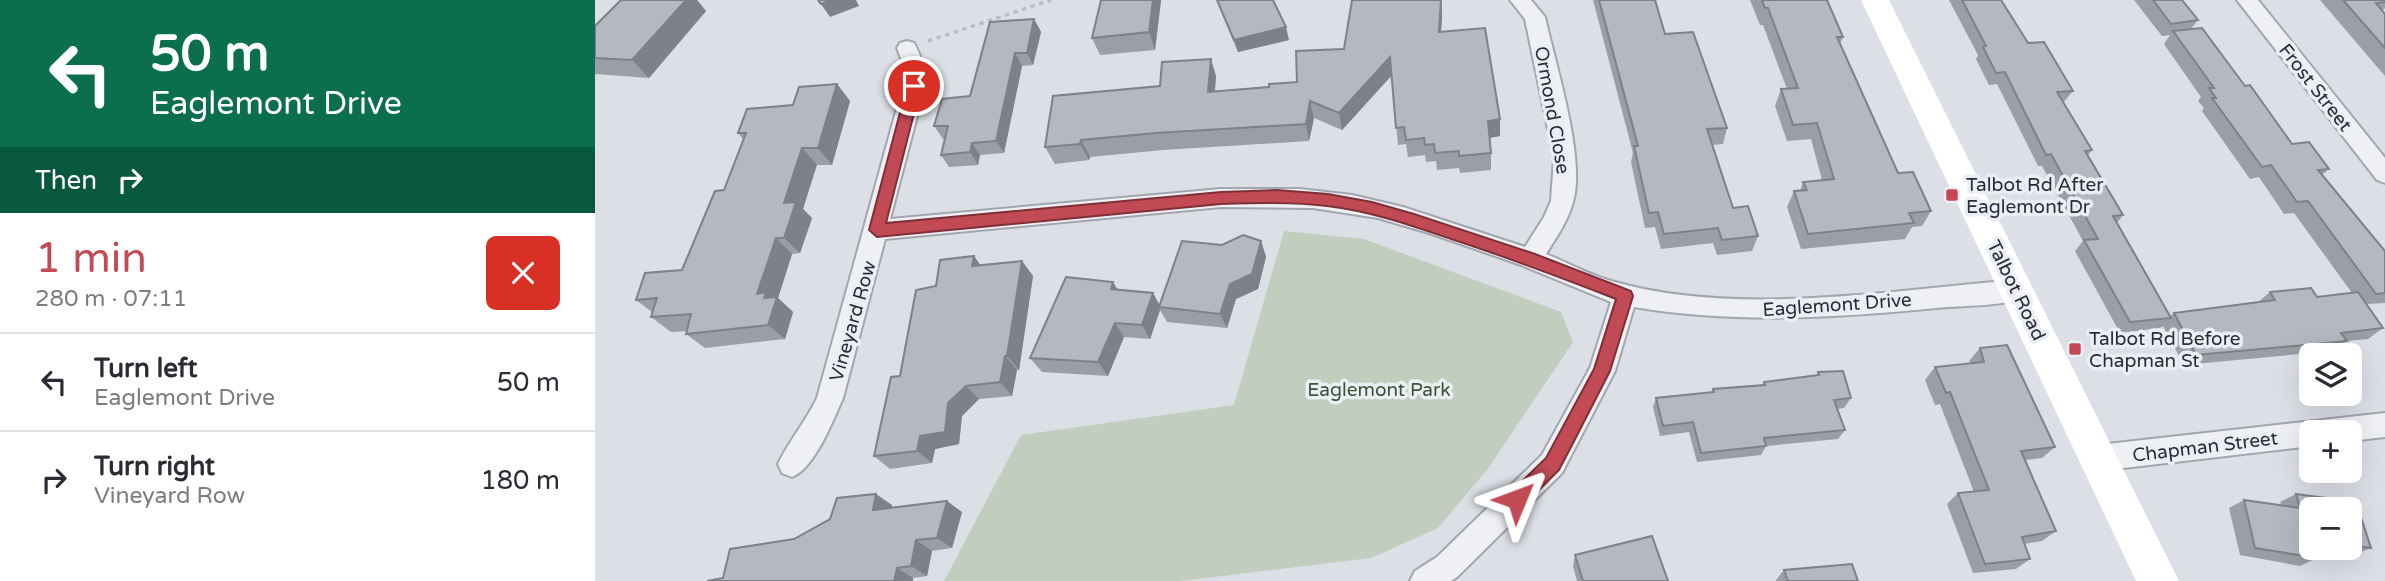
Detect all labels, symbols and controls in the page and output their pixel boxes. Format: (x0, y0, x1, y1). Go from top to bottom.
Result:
text: 50 m (150, 25, 269, 84)
icon: left (35, 28, 126, 119)
street label: Frost Street (2274, 39, 2356, 136)
street label: Ormond Close (1530, 45, 1574, 176)
pin (884, 56, 944, 116)
icon: arrive (895, 67, 933, 105)
text: Eaglemont Drive (150, 85, 402, 123)
icon: right (111, 161, 149, 199)
text: Then (35, 165, 97, 196)
place label: Talbot Rd After Eaglemont Dr (1966, 174, 2104, 218)
marker: Talbot Rd After Eaglemont Dr (1944, 187, 1960, 203)
text: 1 min (35, 233, 147, 284)
button: close (486, 236, 560, 310)
street label: Talbot Road (1982, 237, 2050, 344)
street label: Vineyard Row (825, 258, 881, 384)
text: 280 m · 07:11 (35, 285, 187, 313)
street label: Eaglemont Drive (1762, 289, 1912, 321)
place label: Talbot Rd Before Chapman St (2089, 328, 2240, 372)
marker: Talbot Rd Before Chapman St (2067, 341, 2083, 357)
map controls (2299, 343, 2362, 560)
button: layers (2299, 343, 2362, 406)
text: Turn left (94, 353, 197, 384)
icon: left (35, 363, 73, 401)
text: 50 m (497, 367, 560, 398)
park label: Eaglemont Park (1307, 379, 1451, 401)
text: Eaglemont Drive (94, 384, 275, 412)
button: + (2299, 420, 2362, 483)
street label: Chapman Street (2131, 427, 2279, 467)
text: Turn right (94, 451, 215, 482)
icon: right (35, 461, 73, 499)
position arrow (1480, 462, 1554, 536)
text: 180 m (480, 465, 560, 496)
text: Vineyard Row (94, 482, 245, 510)
button: − (2299, 497, 2362, 560)

